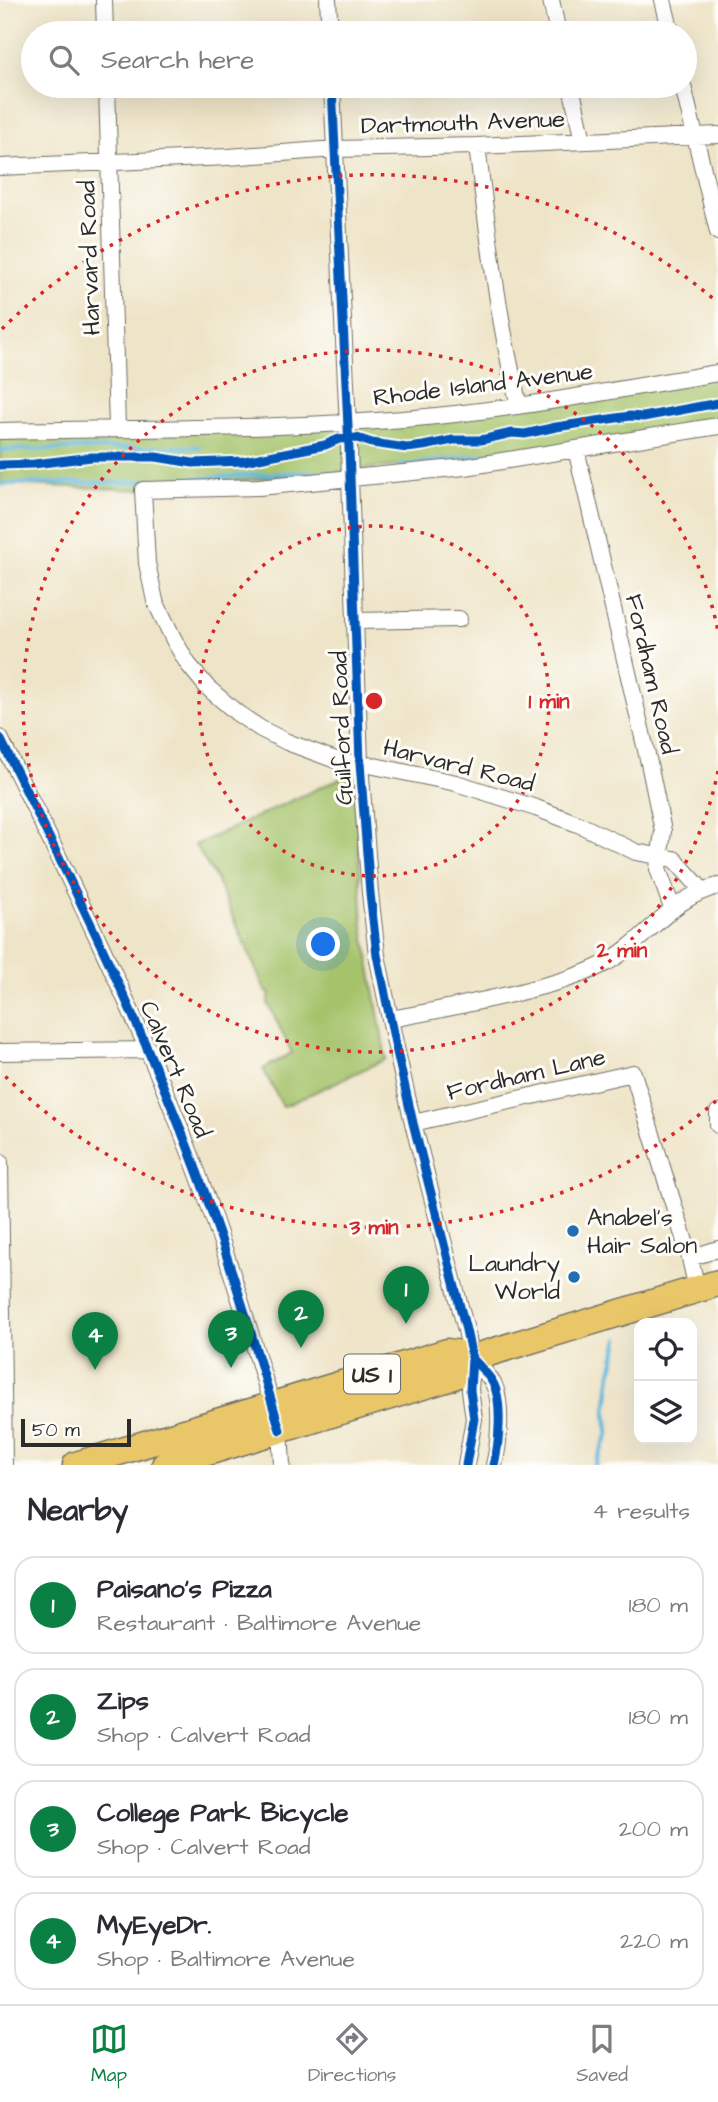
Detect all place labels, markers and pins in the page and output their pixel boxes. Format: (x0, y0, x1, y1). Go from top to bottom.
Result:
centre of rings (362, 689, 386, 713)
place label: Anabel's Hair Salon (587, 1201, 697, 1263)
marker: Anabel's Hair Salon (565, 1223, 581, 1239)
place label: Laundry World (468, 1247, 560, 1309)
pin: 1 (383, 1266, 429, 1324)
marker: Laundry World (566, 1269, 582, 1285)
pin: 2 (278, 1290, 324, 1348)
pin: 3 (208, 1310, 254, 1368)
pin: 4 (72, 1312, 118, 1370)

